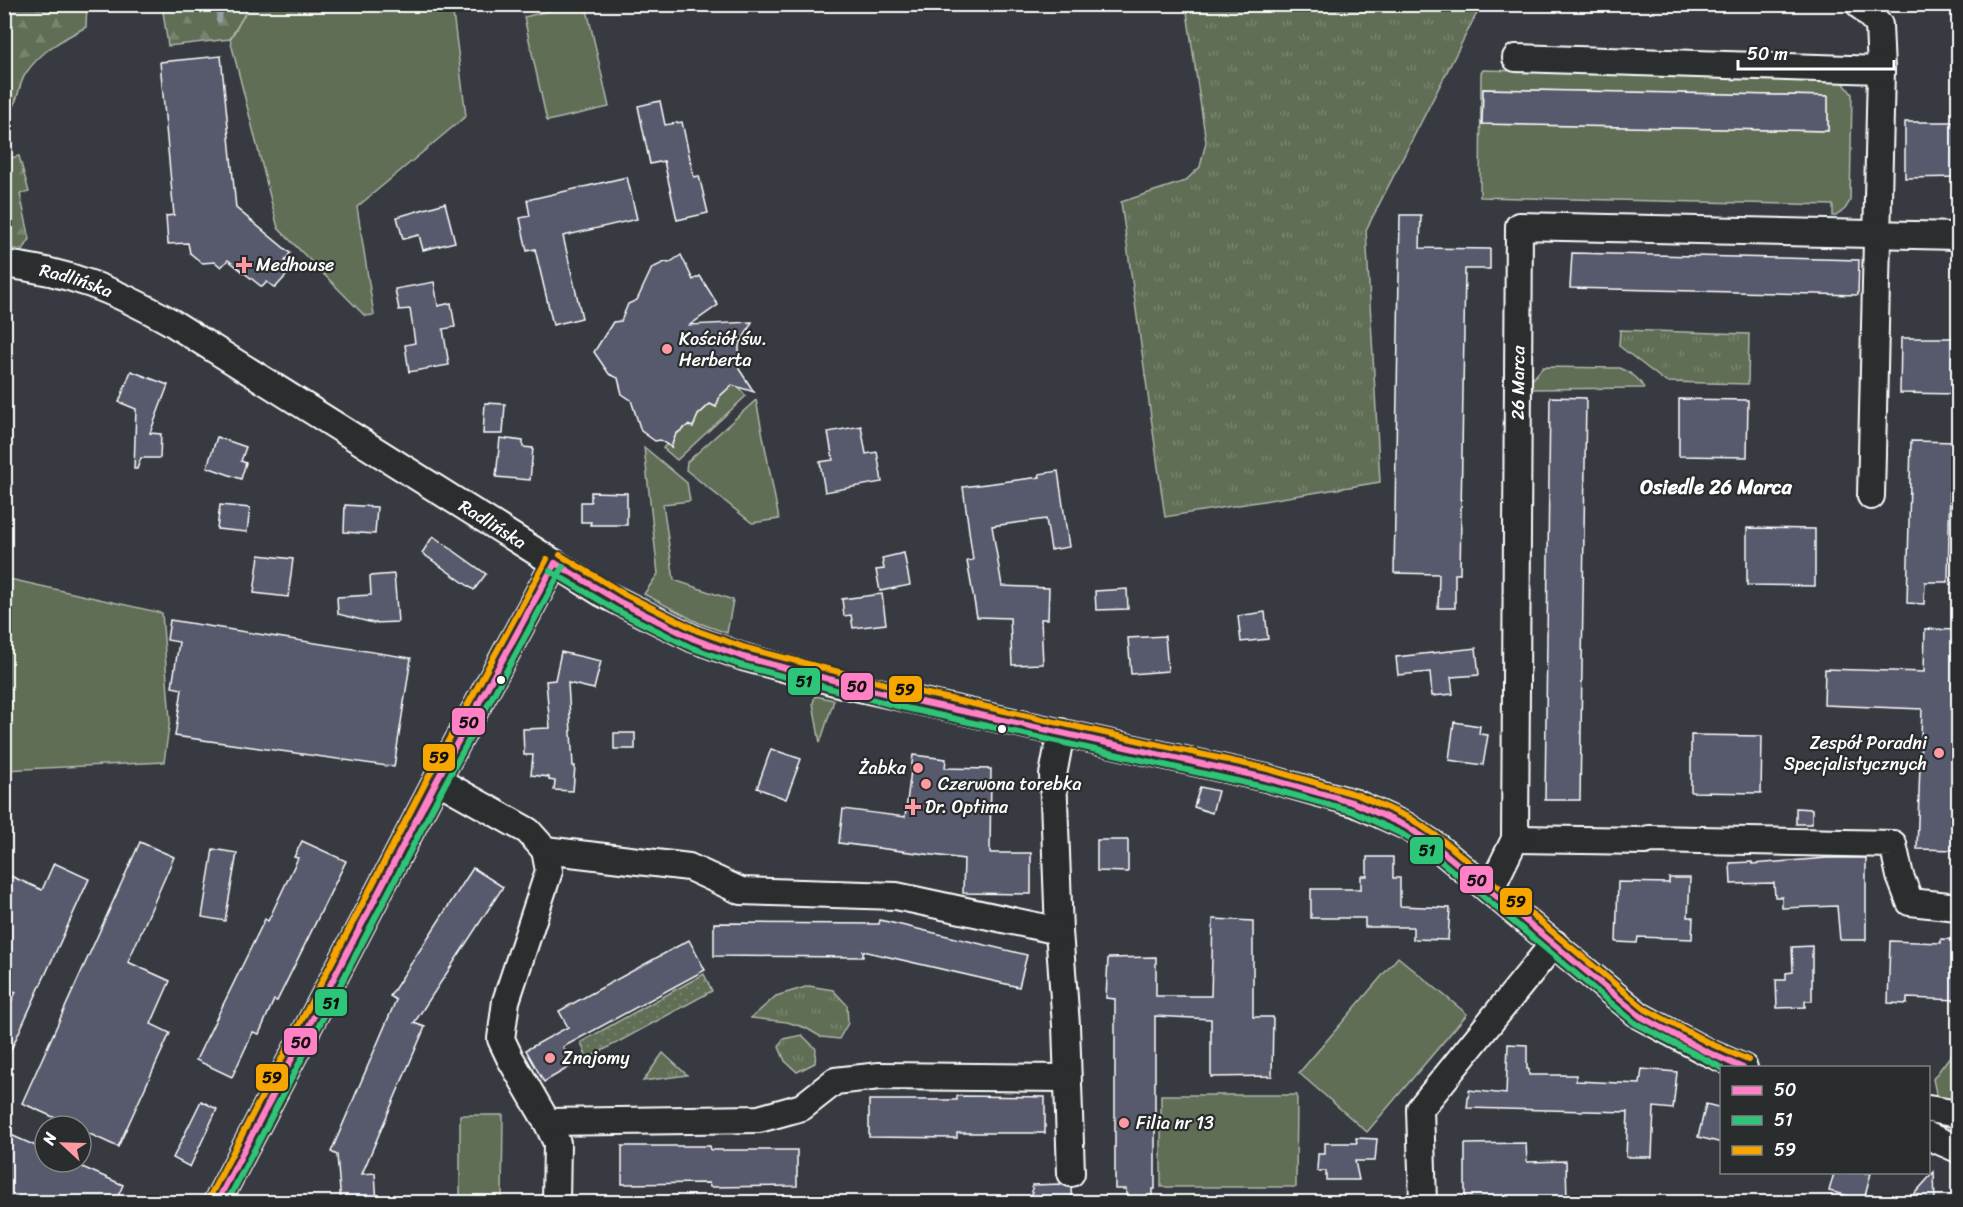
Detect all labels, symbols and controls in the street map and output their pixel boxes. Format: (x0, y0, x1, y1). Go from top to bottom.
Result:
scale bar (1738, 33, 1894, 71)
text: 50 m (1747, 38, 1788, 70)
place label: Medhouse (256, 249, 334, 281)
street label: Radlińska (37, 254, 118, 307)
marker: Medhouse (237, 258, 251, 272)
place label: Kościół św. Herberta (679, 323, 767, 376)
marker: Kościół św. Herberta (660, 342, 674, 356)
street label: 26 Marca (1502, 345, 1534, 420)
district label: Osiedle 26 Marca (1640, 470, 1793, 505)
street label: Radlińska (452, 491, 533, 558)
line badge: 51 (787, 667, 821, 696)
text: 51 (796, 667, 812, 696)
line badge: 50 (840, 672, 874, 701)
text: 50 (847, 672, 867, 701)
unlabelled marker (495, 674, 507, 686)
line badge: 59 (888, 675, 923, 703)
text: 59 (895, 675, 915, 704)
line badge: 50 (451, 707, 486, 736)
text: 50 (459, 708, 479, 737)
unlabelled marker (996, 723, 1008, 735)
place label: Zespół Poradni Specjalistycznych (1784, 727, 1928, 780)
line badge: 59 (422, 743, 456, 772)
text: 59 (429, 743, 449, 772)
marker: Zespół Poradni Specjalistycznych (1932, 746, 1946, 760)
place label: Żabka (859, 752, 907, 784)
marker: Żabka (911, 761, 925, 775)
place label: Czerwona torebka (938, 768, 1082, 800)
marker: Czerwona torebka (919, 777, 933, 791)
place label: Dr. Optima (925, 791, 1009, 823)
marker: Dr. Optima (906, 800, 920, 814)
line badge: 51 (1409, 836, 1444, 865)
text: 51 (1419, 836, 1435, 865)
line badge: 50 (1459, 865, 1494, 894)
text: 50 (1467, 866, 1487, 895)
line badge: 59 (1499, 887, 1533, 916)
text: 59 (1506, 887, 1526, 916)
line badge: 51 (314, 988, 348, 1017)
text: 51 (323, 989, 339, 1018)
line badge: 50 (283, 1027, 318, 1056)
text: 50 (291, 1028, 311, 1057)
place label: Znajomy (562, 1042, 630, 1074)
marker: Znajomy (543, 1051, 557, 1065)
line badge: 59 (255, 1063, 289, 1092)
text: 59 (262, 1063, 282, 1092)
legend (1720, 1066, 1930, 1174)
text: 50 (1774, 1074, 1796, 1106)
text: 51 (1774, 1104, 1793, 1136)
place label: Filia nr 13 (1136, 1107, 1214, 1139)
north arrow (33, 1114, 93, 1174)
marker: Filia nr 13 (1117, 1116, 1131, 1130)
text: N (34, 1127, 65, 1150)
text: 59 (1774, 1134, 1796, 1166)

